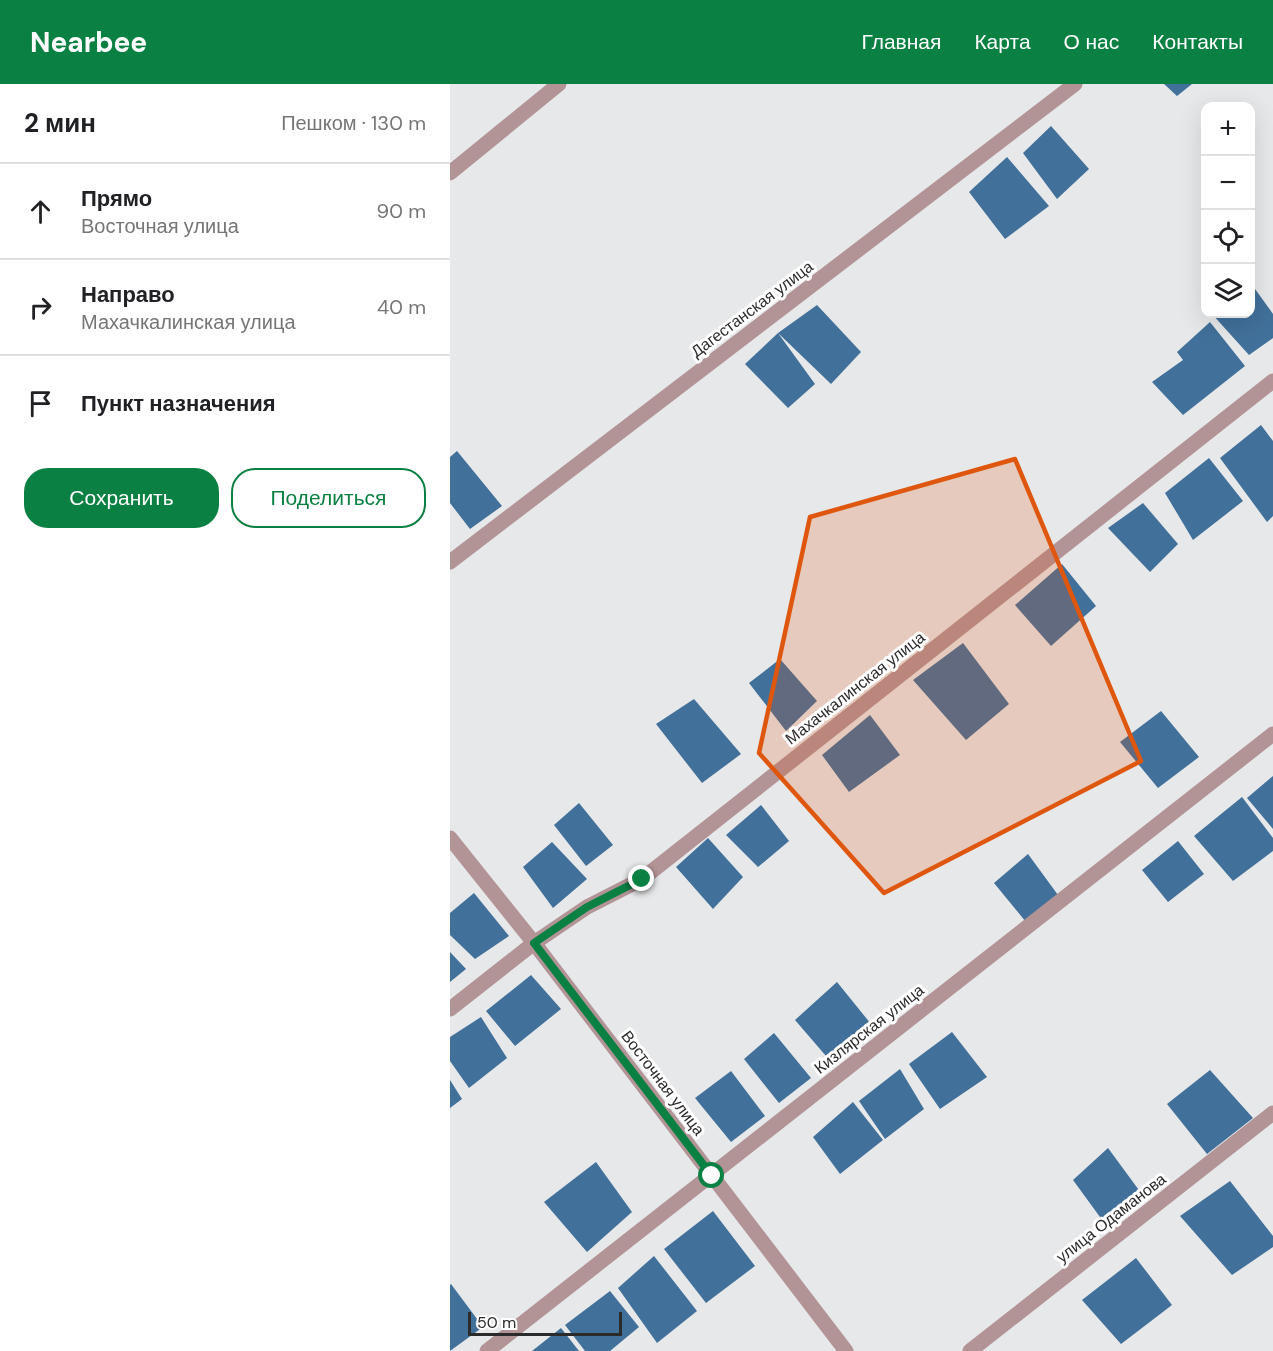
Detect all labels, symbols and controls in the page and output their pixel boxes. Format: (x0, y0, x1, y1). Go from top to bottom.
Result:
text: Nearbee (30, 24, 147, 61)
text: Главная (861, 28, 941, 56)
text: Карта (974, 28, 1031, 56)
text: О нас (1064, 28, 1119, 56)
text: Контакты (1152, 28, 1243, 56)
map controls (1201, 102, 1255, 318)
button: + (1201, 102, 1255, 156)
text: 2 мин (24, 106, 96, 140)
text: Пешком · 130 m (281, 110, 426, 136)
button: − (1201, 156, 1255, 210)
text: Прямо (81, 184, 152, 213)
icon: ahead (24, 195, 57, 228)
text: 90 m (377, 198, 426, 224)
button: locate (1201, 210, 1255, 264)
text: Восточная улица (81, 213, 239, 239)
street label: Дагестанская улица (687, 256, 818, 362)
button: layers (1201, 264, 1255, 318)
text: Направо (81, 280, 175, 309)
icon: right (24, 291, 57, 324)
text: 40 m (377, 294, 426, 320)
text: Махачкалинская улица (81, 309, 296, 335)
icon: arrive (24, 387, 57, 420)
text: Пункт назначения (81, 389, 276, 418)
button: Сохранить (24, 468, 219, 528)
button: Поделиться (231, 468, 426, 528)
street label: Махачкалинская улица (781, 627, 929, 749)
route end (628, 865, 654, 891)
street label: Кизлярская улица (810, 980, 928, 1078)
street label: Восточная улица (617, 1026, 709, 1140)
route start (698, 1162, 724, 1188)
street label: улица Одаманова (1052, 1169, 1170, 1267)
scale bar (468, 1309, 622, 1336)
text: 50 m (477, 1312, 516, 1333)

